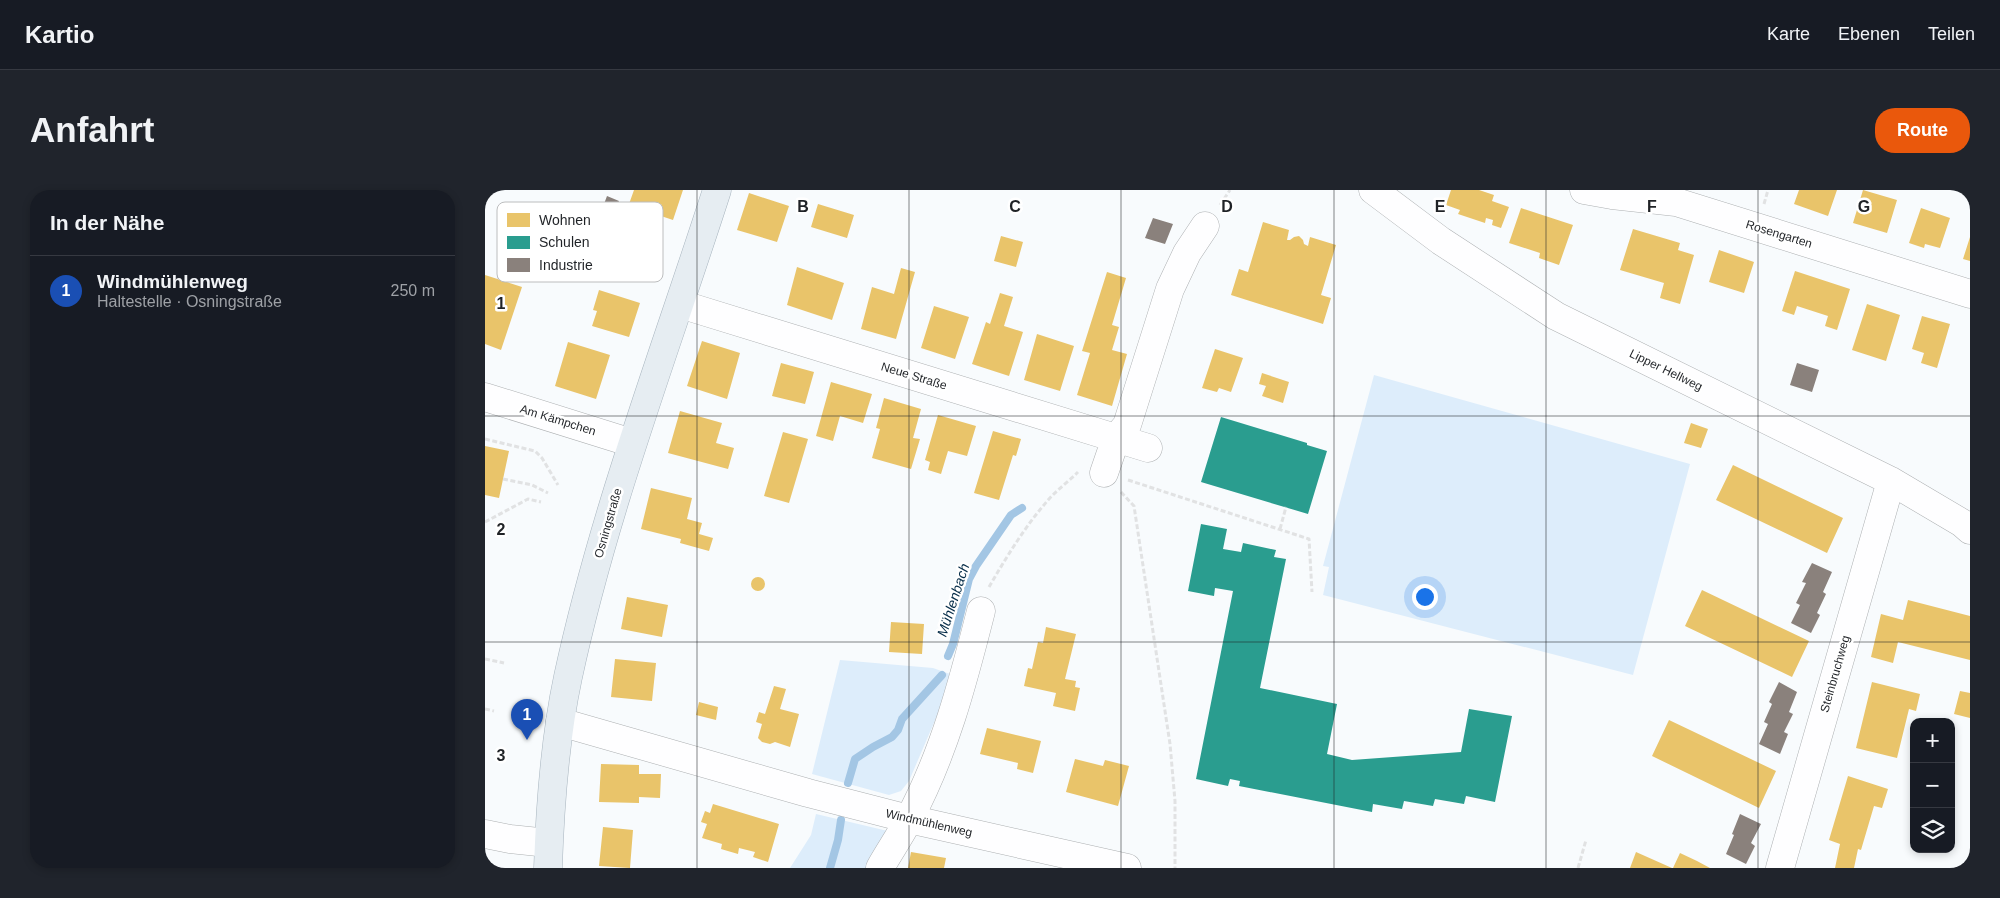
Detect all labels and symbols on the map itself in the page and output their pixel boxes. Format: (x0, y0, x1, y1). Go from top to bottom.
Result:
text: B (797, 198, 809, 215)
text: C (1009, 198, 1021, 215)
text: D (1221, 198, 1233, 215)
text: E (1435, 198, 1446, 215)
text: F (1647, 198, 1657, 215)
text: G (1858, 198, 1870, 215)
legend (497, 202, 663, 282)
text: Wohnen (539, 212, 591, 228)
street label: Rosengarten (1744, 217, 1814, 251)
text: Schulen (539, 234, 590, 250)
text: Industrie (539, 257, 593, 273)
text: 1 (497, 295, 506, 312)
street label: Lipper Hellweg (1627, 346, 1705, 394)
street label: Neue Straße (879, 359, 949, 393)
street label: Am Kämpchen (518, 402, 598, 438)
street label: Osningstraße (591, 486, 625, 560)
text: 2 (497, 521, 506, 538)
water label: Mühlenbach (934, 561, 972, 639)
your location (1412, 584, 1438, 610)
street label: Steinbruchweg (1817, 634, 1853, 714)
pin: 1 (511, 699, 543, 740)
text: 3 (497, 747, 506, 764)
street label: Windmühlenweg (884, 806, 974, 840)

